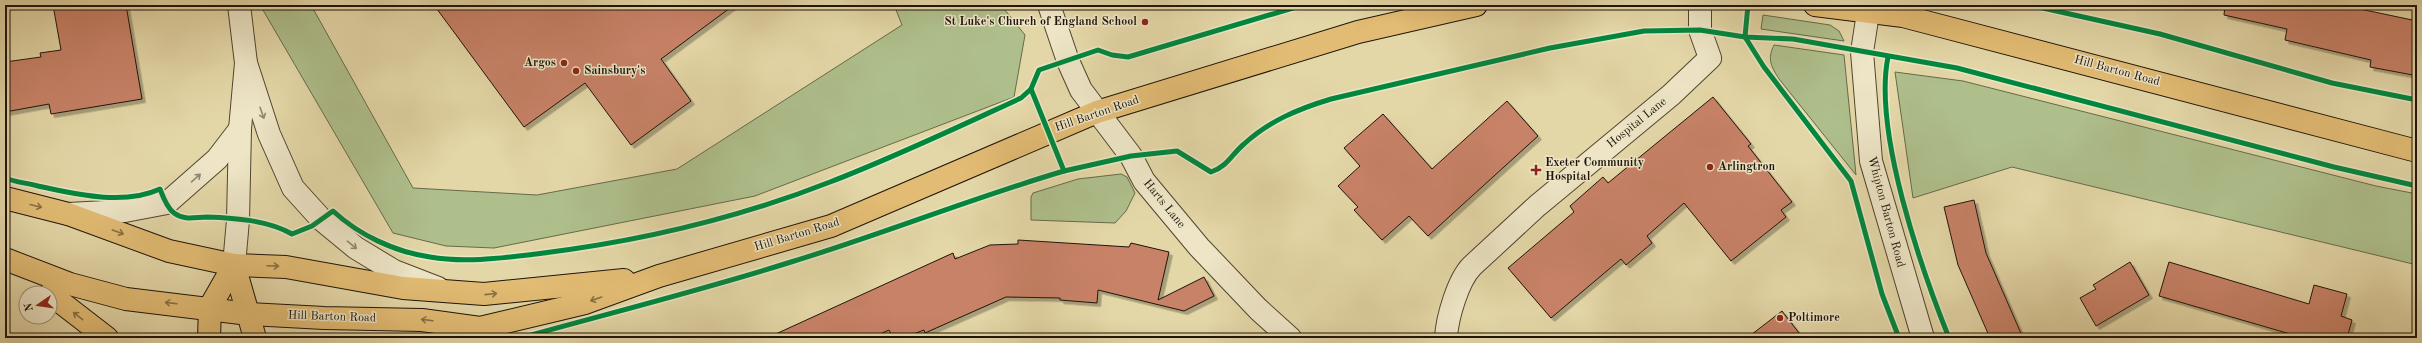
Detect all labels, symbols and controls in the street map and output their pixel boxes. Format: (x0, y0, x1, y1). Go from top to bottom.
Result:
place label: St Luke's Church of England School (944, 16, 1137, 28)
marker: St Luke's Church of England School (1140, 17, 1150, 27)
street label: Hill Barton Road (2073, 54, 2161, 88)
place label: Argos (524, 57, 556, 69)
marker: Argos (559, 58, 569, 68)
place label: Sainsbury's (584, 65, 645, 77)
marker: Sainsbury's (571, 66, 581, 76)
street label: Hill Barton Road (1053, 94, 1141, 134)
street label: Hospital Lane (1605, 95, 1669, 151)
one-way arrow (259, 107, 267, 119)
street label: Whipton Barton Road (1865, 155, 1907, 269)
place label: Exeter Community Hospital (1545, 157, 1644, 183)
place label: Arlingtron (1718, 161, 1775, 173)
marker: Arlingtron (1705, 162, 1715, 172)
marker: Exeter Community Hospital (1530, 164, 1542, 176)
one-way arrow (191, 173, 201, 182)
street label: Harts Lane (1141, 177, 1188, 231)
one-way arrow (30, 203, 43, 210)
street label: Hill Barton Road (753, 216, 841, 254)
one-way arrow (111, 229, 123, 237)
one-way arrow (346, 240, 357, 249)
one-way arrow (266, 263, 279, 270)
north arrow (18, 285, 58, 325)
one-way arrow (484, 290, 497, 297)
one-way arrow (590, 295, 602, 303)
one-way arrow (165, 299, 178, 307)
text: N (23, 301, 36, 312)
street label: Hill Barton Road (288, 309, 376, 325)
one-way arrow (73, 312, 84, 320)
place label: Poltimore (1788, 312, 1840, 324)
marker: Poltimore (1775, 313, 1785, 323)
one-way arrow (421, 317, 434, 324)

